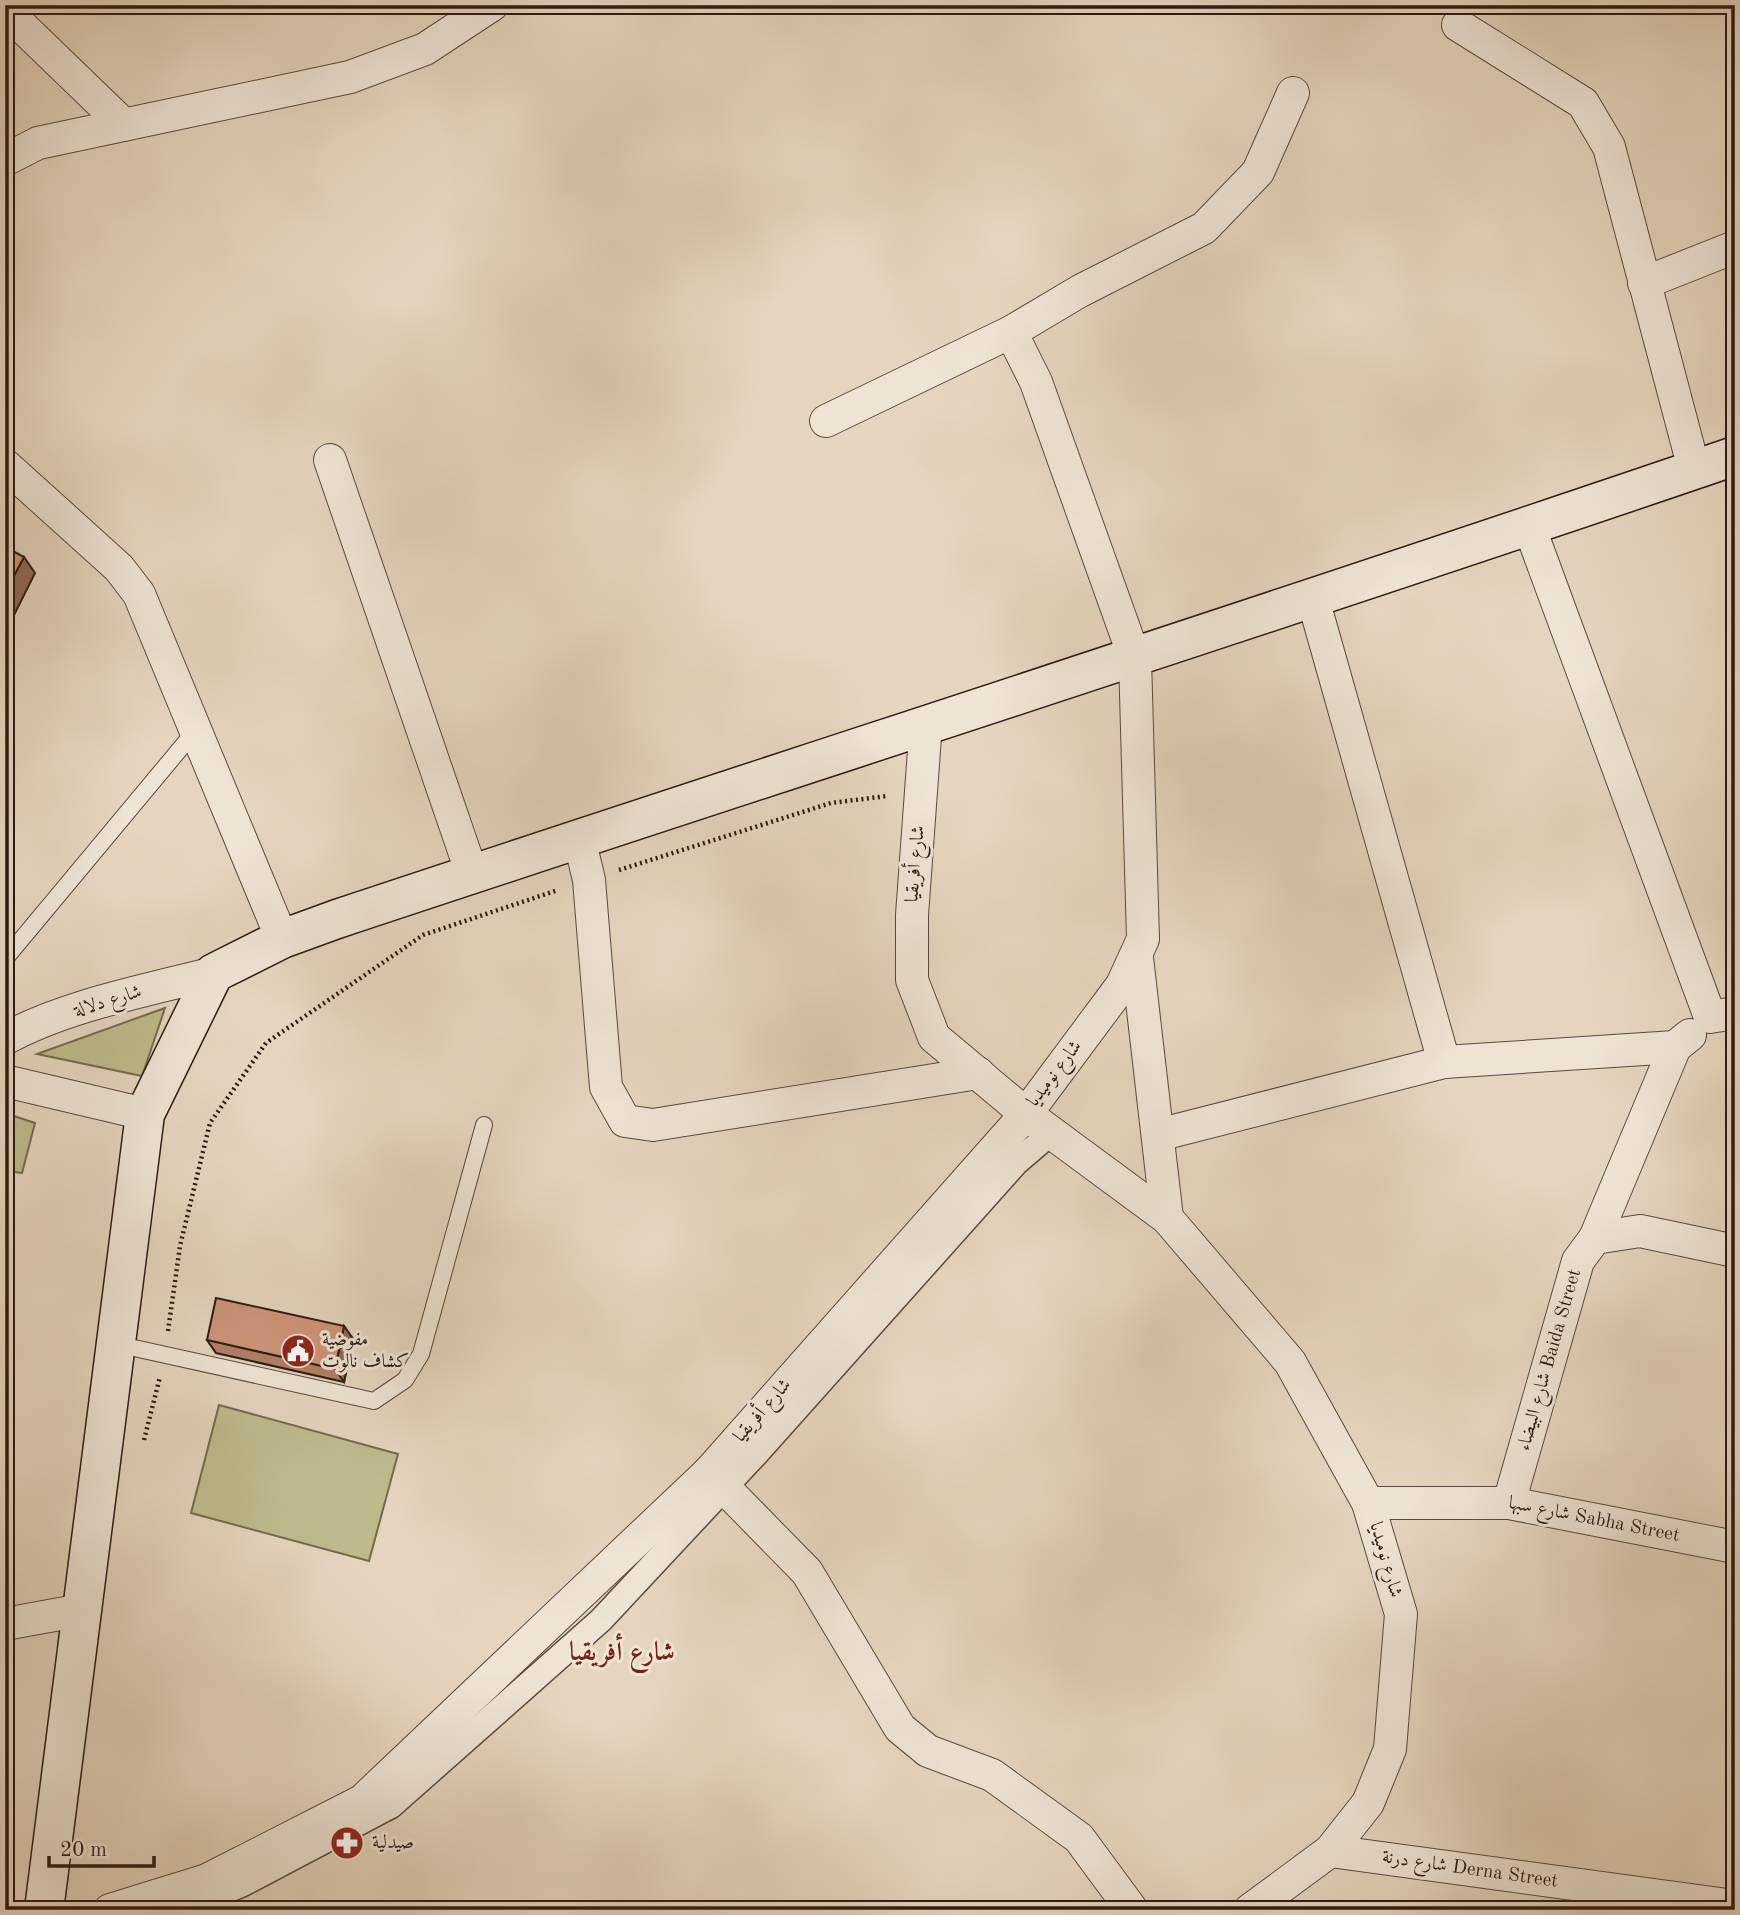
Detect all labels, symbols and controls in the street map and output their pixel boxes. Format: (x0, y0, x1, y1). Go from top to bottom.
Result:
street label: شارع أفريقيا (898, 824, 933, 904)
street label: شارع دلالة (71, 983, 145, 1025)
street label: شارع نوميديا (1024, 1037, 1089, 1113)
street label: شارع البيضاء Baida Street (1515, 1267, 1589, 1454)
place label: مفوضية كشاف نالوت (322, 1331, 409, 1373)
public building icon: مفوضية كشاف نالوت (279, 1332, 317, 1370)
street label: شارع أفريقيا (727, 1372, 798, 1449)
street label: شارع سبها Sabha Street (1506, 1494, 1681, 1550)
street label: شارع نوميديا (1361, 1520, 1405, 1601)
district label: شارع أفريقيا (569, 1633, 675, 1673)
scale bar (49, 1824, 154, 1868)
pharmacy icon: صيدلية (328, 1824, 366, 1862)
place label: صيدلية (372, 1834, 414, 1853)
text: 20 m (60, 1840, 107, 1861)
street label: شارع درنة Derna Street (1380, 1848, 1559, 1896)

